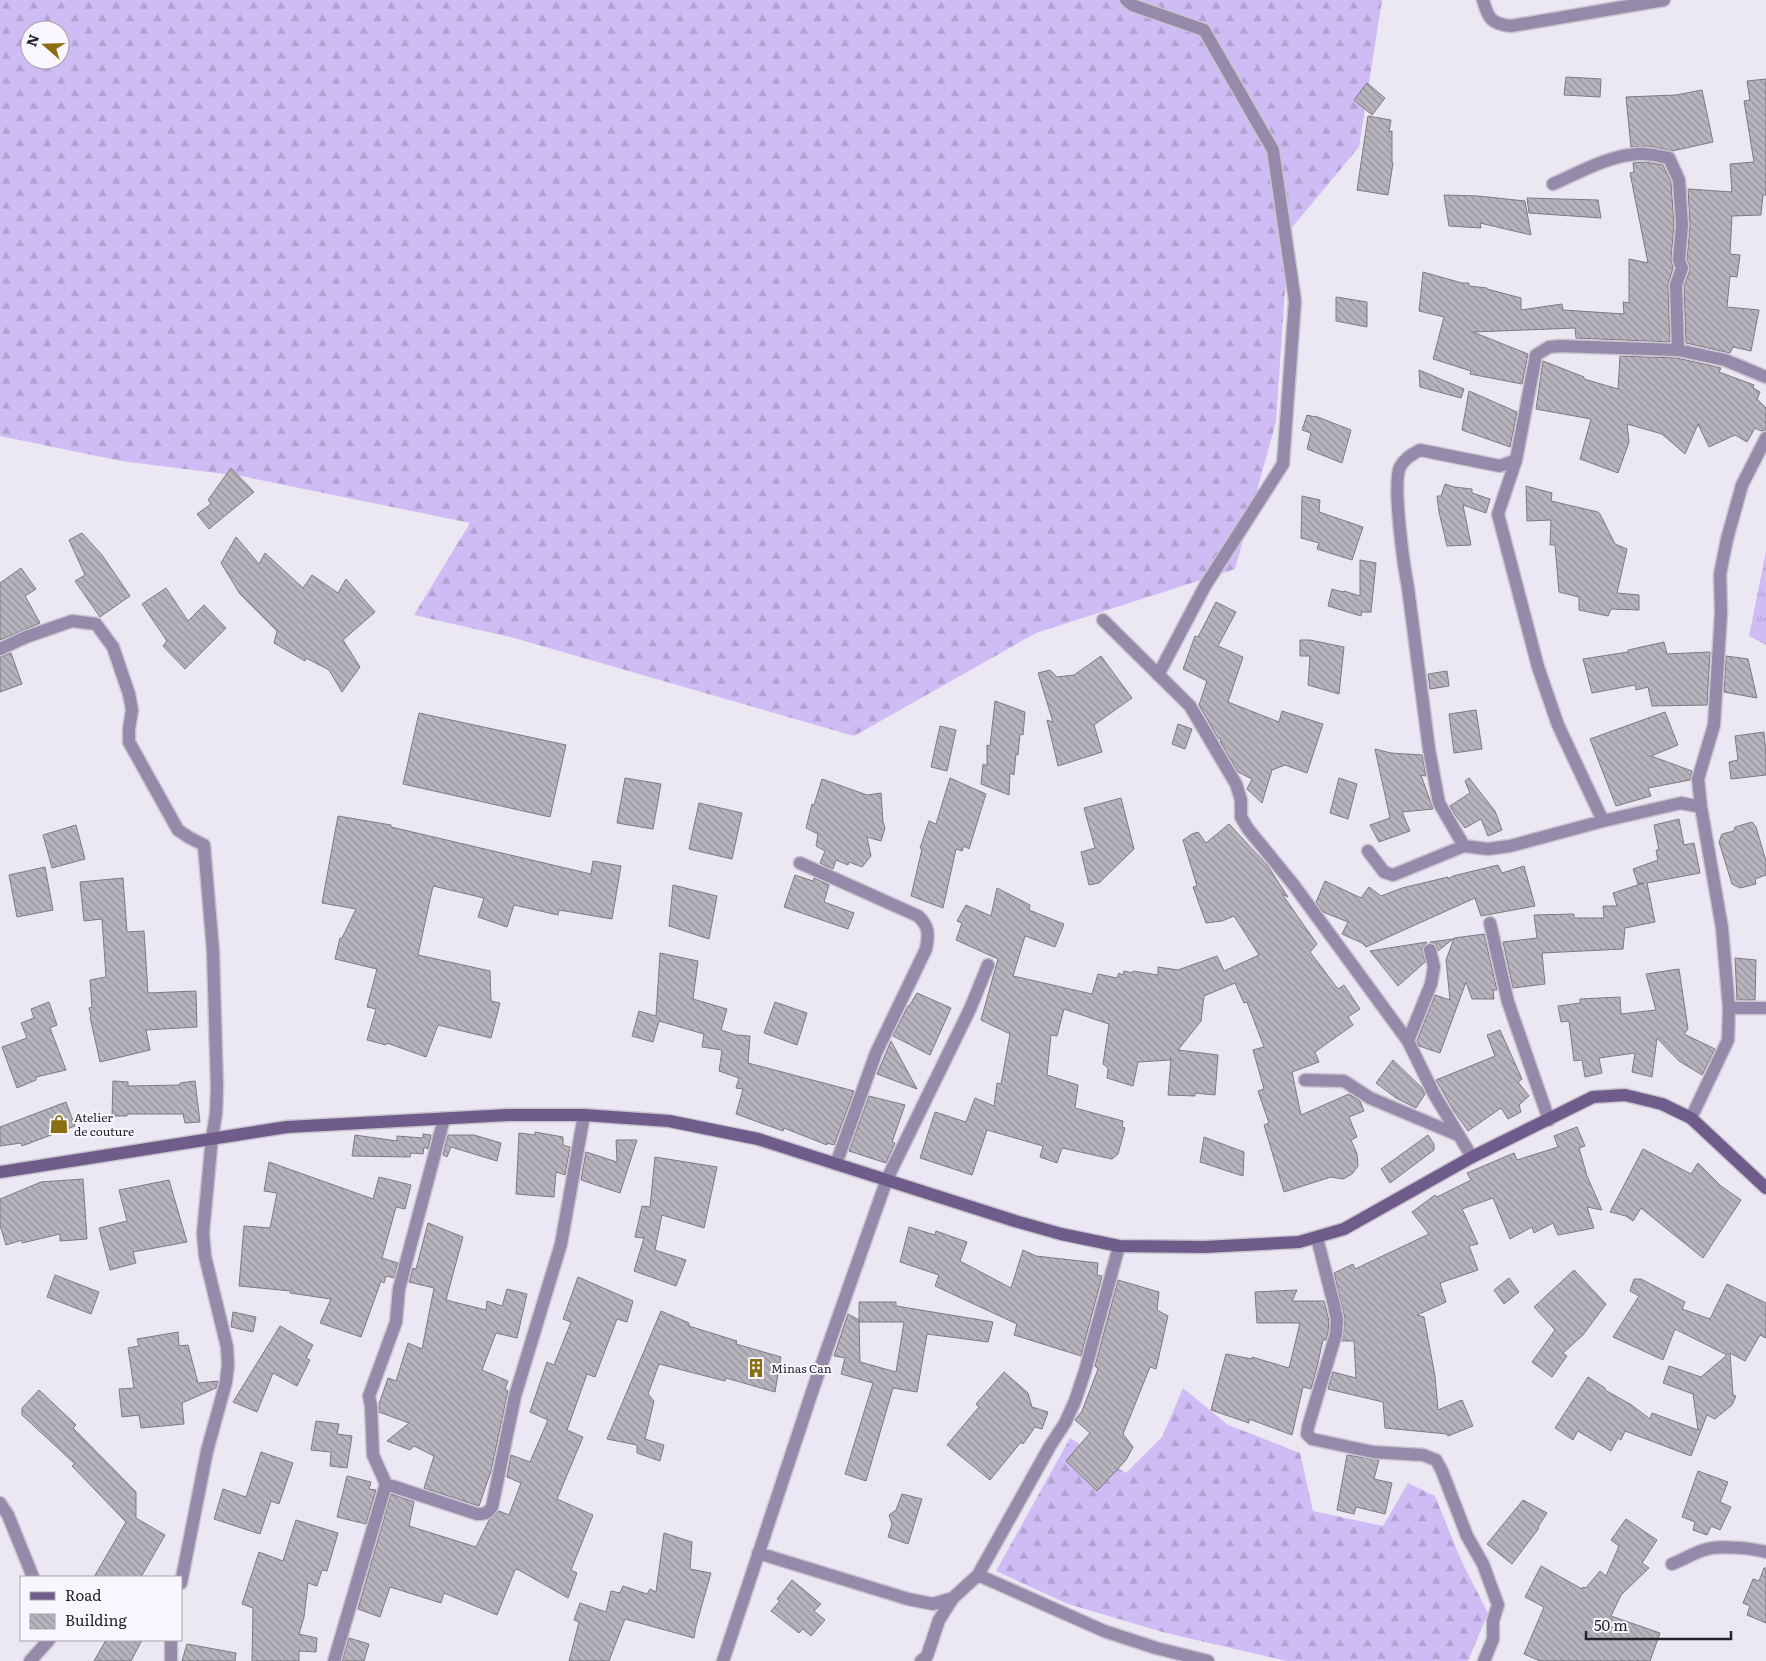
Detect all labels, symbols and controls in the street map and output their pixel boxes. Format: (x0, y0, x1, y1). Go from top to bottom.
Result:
north arrow (20, 20, 70, 70)
text: N (20, 31, 43, 49)
place label: Atelier de couture (74, 1108, 134, 1140)
shop icon: Atelier de couture (48, 1113, 70, 1135)
building icon: Minas Can (745, 1357, 767, 1379)
place label: Minas Can (771, 1359, 832, 1377)
legend (20, 1576, 182, 1641)
text: Road (65, 1583, 101, 1606)
text: Building (65, 1608, 127, 1631)
scale bar (1586, 1608, 1731, 1640)
text: 50 m (1594, 1613, 1628, 1636)

